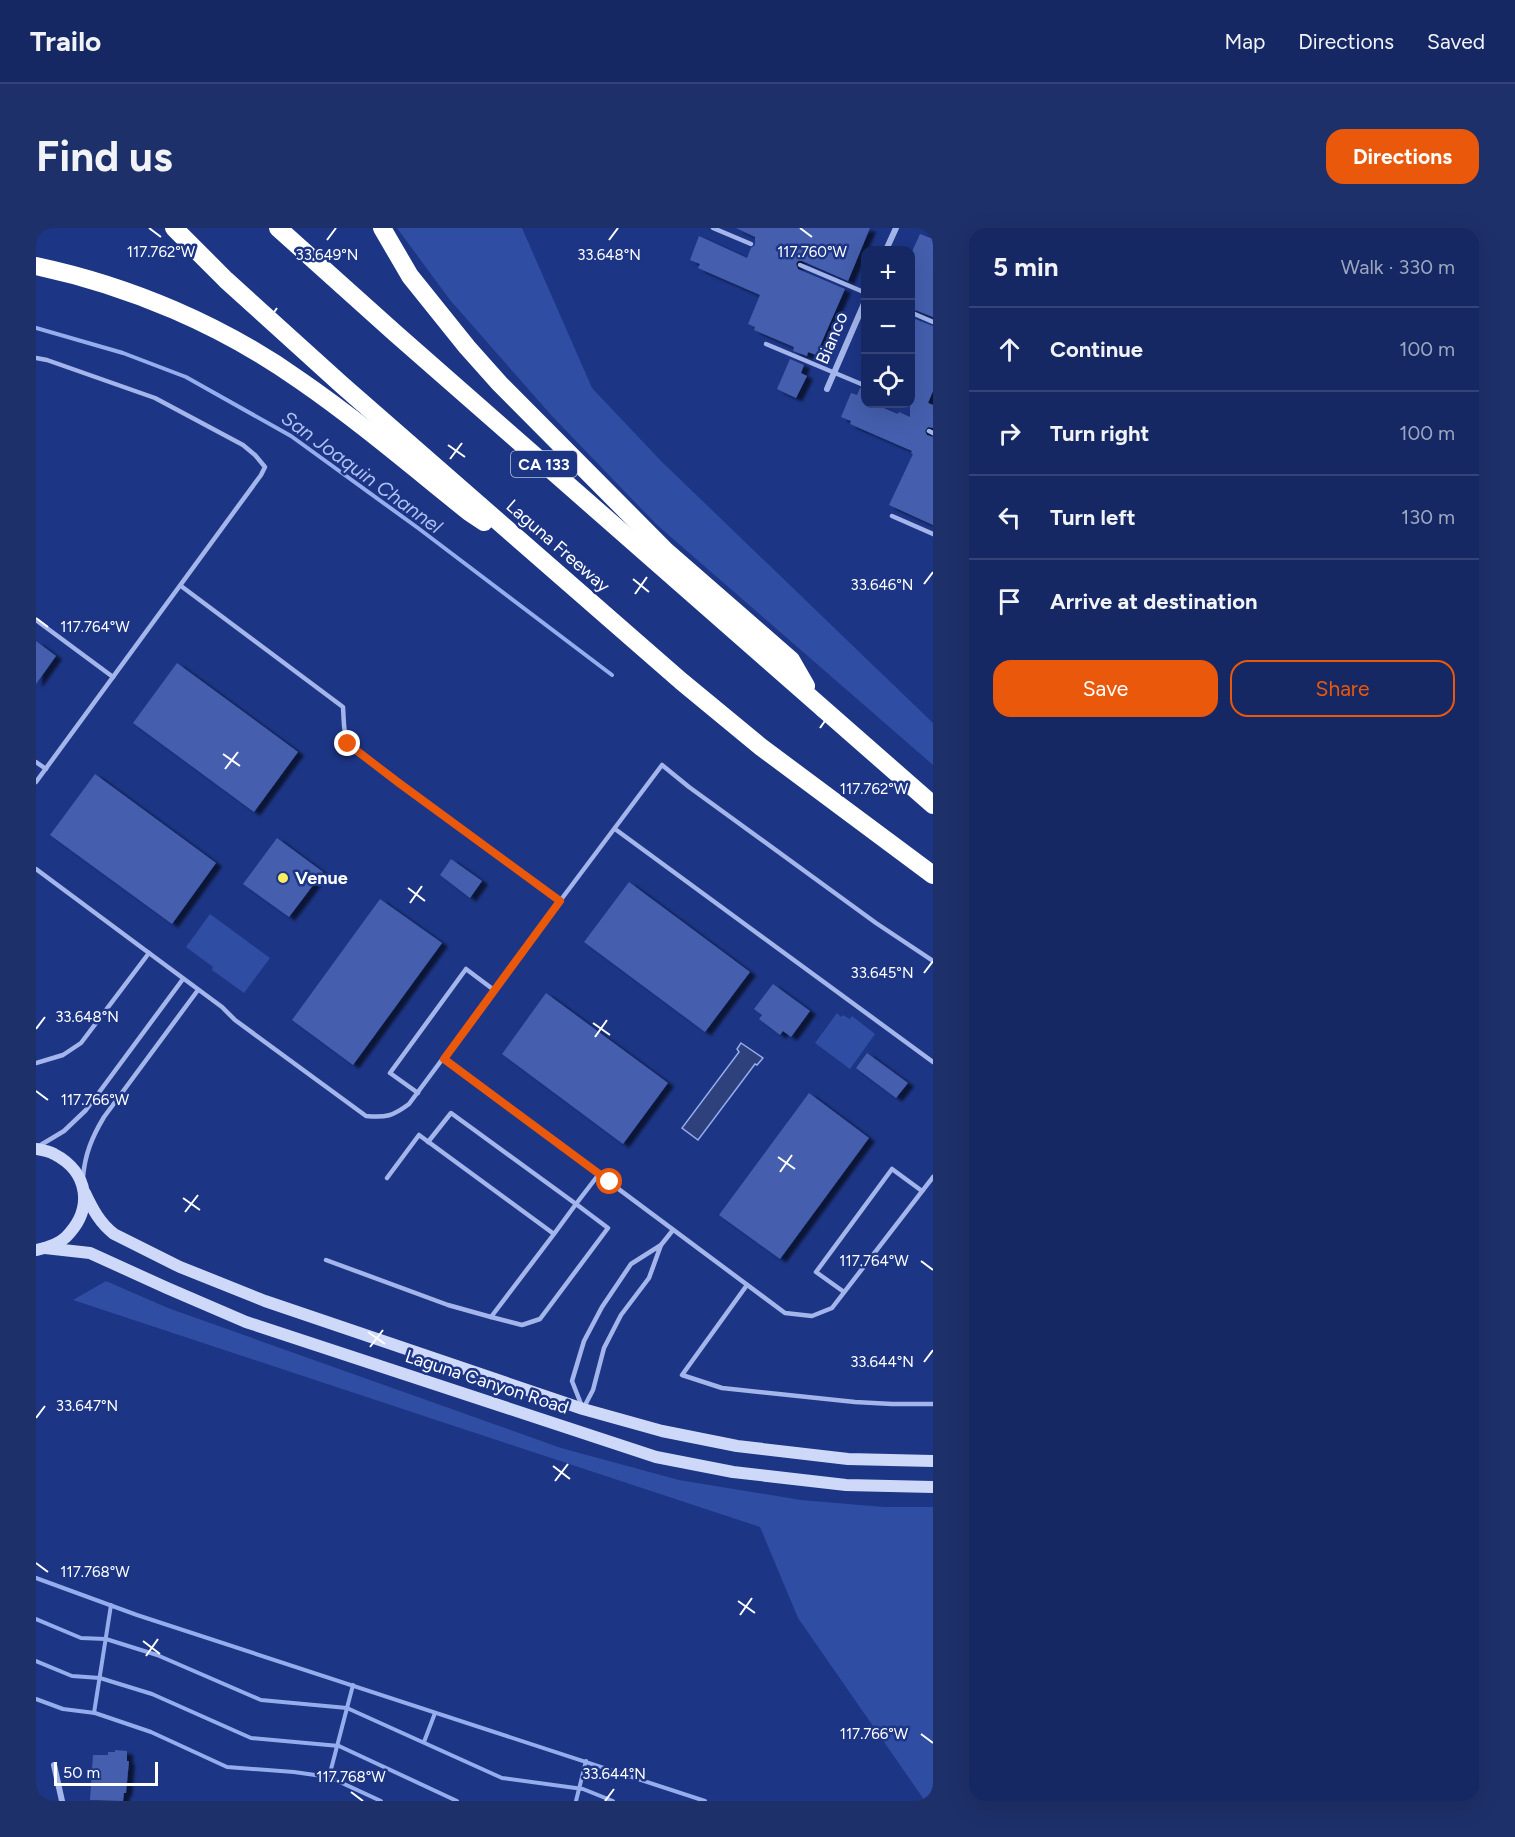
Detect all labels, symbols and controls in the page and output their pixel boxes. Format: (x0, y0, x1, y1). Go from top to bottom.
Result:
text: Trailo (30, 24, 101, 58)
text: Map (1224, 29, 1265, 54)
text: Directions (1298, 29, 1394, 54)
text: Saved (1427, 29, 1485, 54)
button: Directions (1326, 129, 1479, 184)
text: Find us (36, 131, 173, 182)
text: 117.762°W (127, 243, 196, 261)
text: 117.760°W (777, 243, 847, 261)
text: 33.649°N (296, 246, 358, 264)
text: 33.648°N (577, 246, 641, 264)
map controls (861, 246, 915, 408)
button: + (861, 246, 915, 300)
text: 5 min (993, 251, 1059, 283)
text: Walk · 330 m (1341, 255, 1455, 279)
button: − (861, 300, 915, 354)
street label: Bianco (811, 309, 853, 367)
icon: ahead (993, 333, 1026, 366)
text: Continue (1050, 336, 1143, 363)
text: 100 m (1399, 337, 1455, 361)
button: locate (861, 354, 915, 408)
water label: San Joaquin Channel (277, 406, 447, 539)
icon: right (993, 417, 1026, 450)
text: Turn right (1050, 420, 1149, 447)
text: 100 m (1399, 421, 1455, 445)
road number: CA 133 (511, 451, 577, 477)
street label: Laguna Freeway (502, 495, 615, 597)
icon: left (993, 501, 1026, 534)
text: Turn left (1050, 504, 1136, 531)
text: 130 m (1401, 505, 1455, 529)
text: 33.646°N (851, 576, 913, 594)
icon: arrive (993, 585, 1026, 618)
text: Arrive at destination (1050, 588, 1258, 615)
text: 117.764°W (60, 618, 130, 636)
button: Save (993, 660, 1218, 717)
button: Share (1230, 660, 1455, 717)
route end (334, 730, 360, 756)
text: 117.762°W (840, 780, 909, 798)
place label: Venue (295, 867, 348, 889)
marker: Venue (276, 871, 290, 885)
text: 33.645°N (850, 964, 914, 982)
text: 33.648°N (55, 1008, 119, 1026)
text: 117.766°W (61, 1091, 130, 1109)
route start (596, 1168, 622, 1194)
text: 117.764°W (839, 1252, 909, 1270)
street label: Laguna Canyon Road (403, 1345, 571, 1419)
text: 33.644°N (850, 1353, 914, 1371)
text: 33.647°N (56, 1397, 118, 1415)
text: 117.768°W (60, 1563, 130, 1581)
text: 117.766°W (840, 1725, 909, 1743)
scale bar (54, 1759, 158, 1786)
text: 50 m (63, 1763, 100, 1782)
text: 33.644°N (582, 1765, 646, 1783)
text: 117.768°W (316, 1768, 386, 1786)

